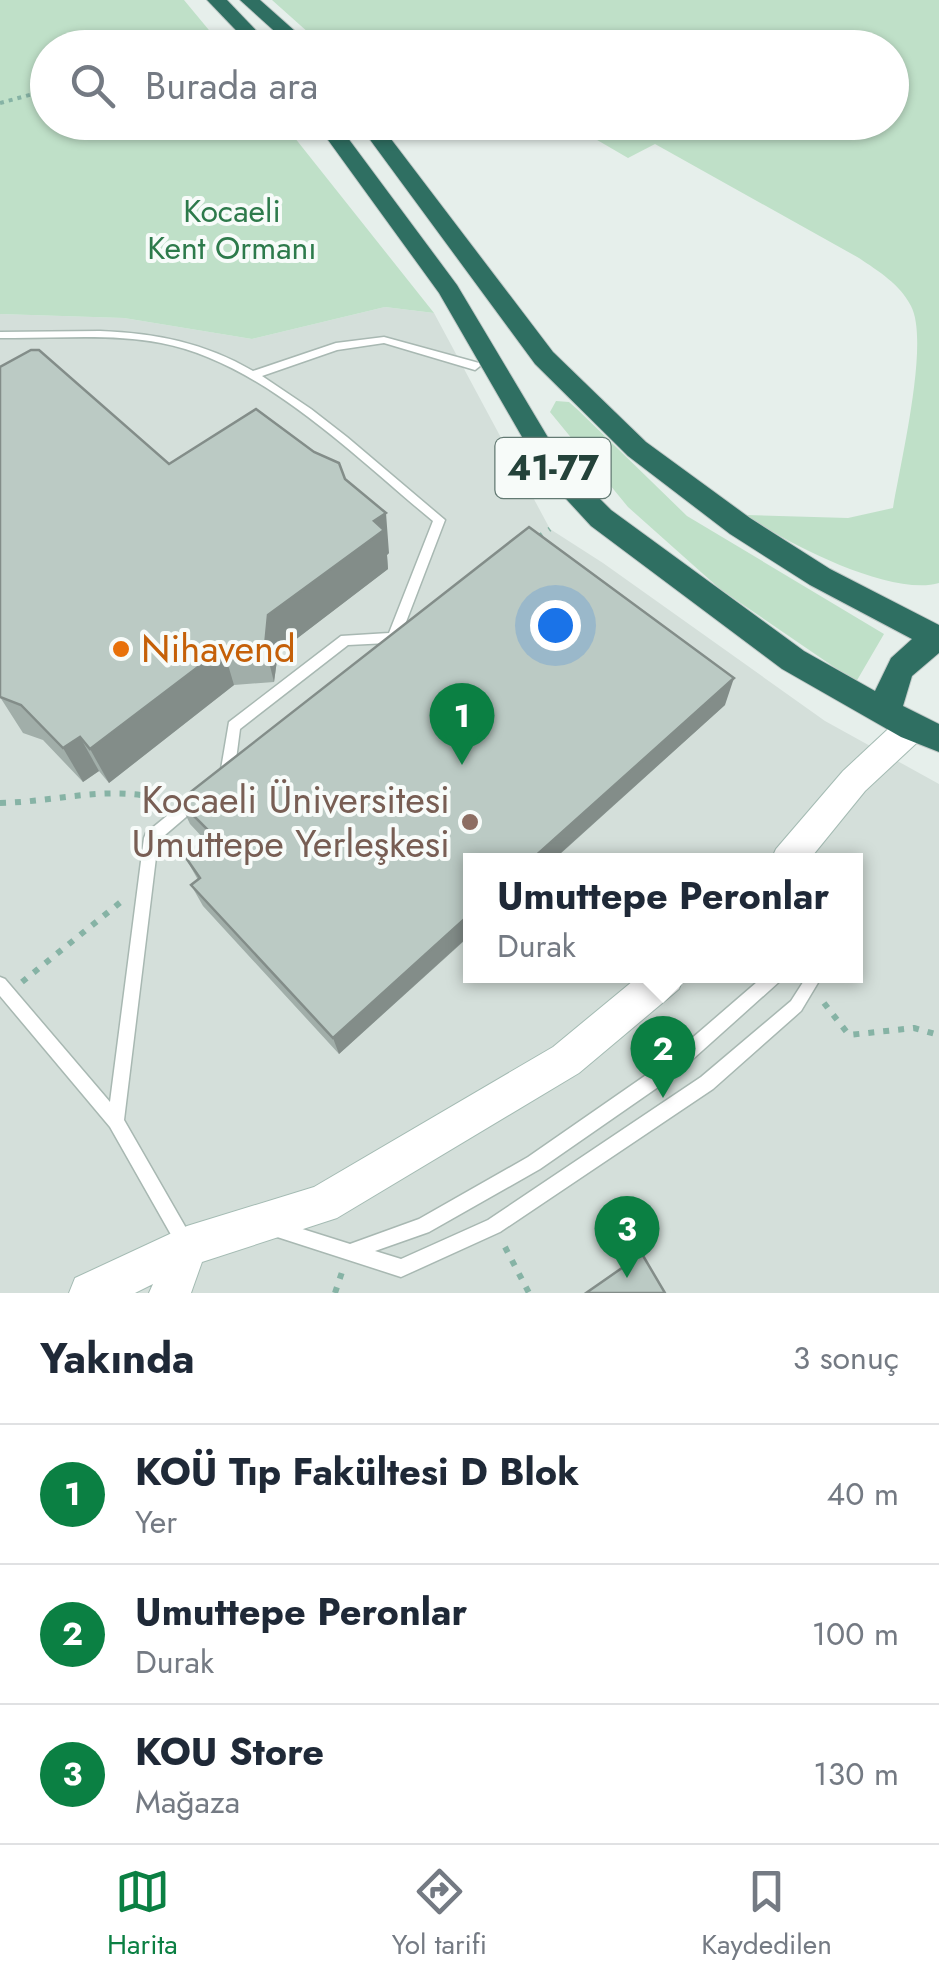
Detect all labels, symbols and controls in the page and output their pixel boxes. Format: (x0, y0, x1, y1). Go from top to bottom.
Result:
search box (30, 30, 909, 140)
icon: search (65, 58, 120, 113)
text: Burada ara (145, 58, 318, 113)
park label: Kocaeli Kent Ormanı (147, 188, 317, 271)
road number: 41-77 (496, 438, 610, 498)
your location (530, 600, 581, 651)
place label: Nihavend (141, 621, 296, 676)
marker: Nihavend (110, 638, 132, 660)
pin: 1 (430, 682, 494, 765)
place label: Kocaeli Üniversitesi Umuttepe Yerleşkesi (132, 772, 450, 871)
marker: Kocaeli Üniversitesi Umuttepe Yerleşkesi (459, 811, 481, 833)
popup (463, 853, 863, 983)
text: Umuttepe Peronlar (497, 868, 829, 923)
text: Durak (497, 923, 576, 969)
pin: 2 (630, 1016, 696, 1098)
pin: 3 (594, 1196, 660, 1278)
text: Yakında (40, 1328, 195, 1389)
text: 3 sonuç (793, 1335, 899, 1381)
text: KOÜ Tıp Fakültesi D Blok (135, 1444, 579, 1499)
text: 1 (64, 1471, 81, 1517)
text: 40 m (827, 1471, 899, 1517)
text: Yer (135, 1499, 177, 1545)
text: Umuttepe Peronlar (135, 1584, 467, 1639)
text: 2 (62, 1611, 83, 1657)
text: 100 m (812, 1611, 899, 1657)
text: Durak (135, 1639, 214, 1685)
text: KOU Store (135, 1724, 324, 1779)
text: 3 (63, 1751, 82, 1797)
text: 130 m (813, 1751, 899, 1797)
text: Mağaza (135, 1779, 240, 1825)
tab: Harita (107, 1864, 178, 1965)
tab: Yol tarifi (392, 1864, 487, 1965)
tab: Kaydedilen (701, 1864, 832, 1965)

